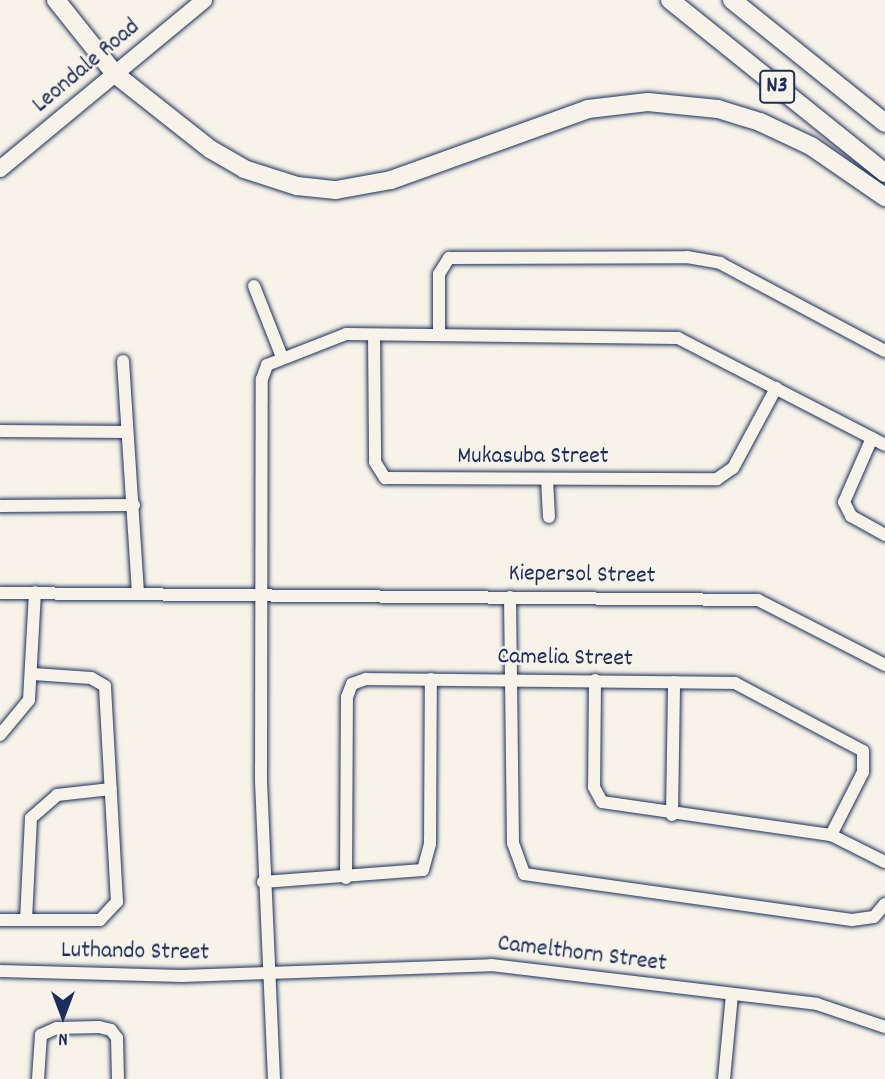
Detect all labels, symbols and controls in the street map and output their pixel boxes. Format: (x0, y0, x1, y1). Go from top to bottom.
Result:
street label: Leondale Road (27, 14, 147, 120)
road number: N3 (758, 68, 796, 106)
street label: Mukasuba Street (457, 444, 609, 472)
street label: Kiepersol Street (508, 560, 656, 592)
street label: Camelia Street (497, 643, 633, 675)
street label: Camelthorn Street (496, 930, 668, 980)
street label: Luthando Street (61, 937, 209, 969)
north arrow (28, 981, 98, 1051)
text: N (58, 1024, 68, 1051)

